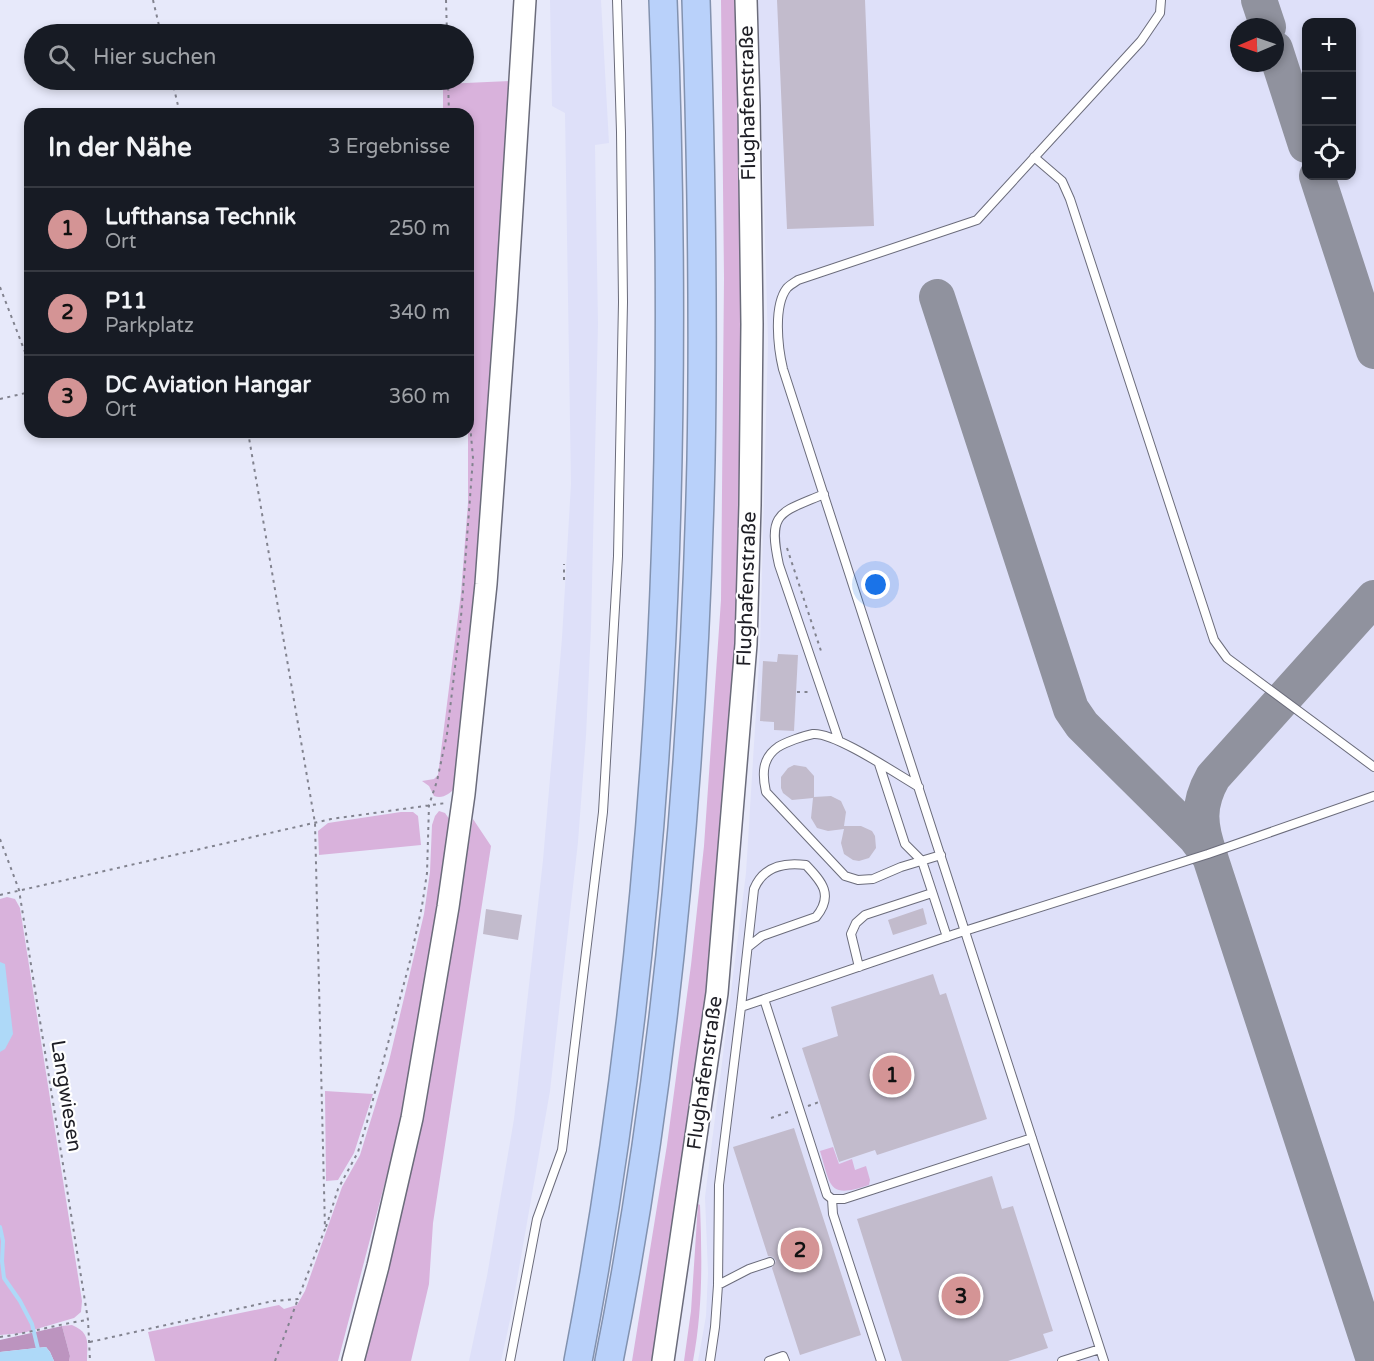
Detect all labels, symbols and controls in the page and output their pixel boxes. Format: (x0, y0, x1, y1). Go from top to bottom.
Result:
north arrow (1230, 18, 1284, 72)
map controls (1302, 18, 1356, 180)
button: + (1302, 18, 1356, 72)
search box (24, 24, 474, 90)
street label: Flughafenstraße (735, 25, 761, 181)
icon: search (45, 41, 78, 74)
text: Hier suchen (93, 44, 216, 70)
button: − (1302, 72, 1356, 126)
button: locate (1302, 126, 1356, 180)
text: In der Nähe (48, 132, 192, 163)
text: 3 Ergebnisse (328, 135, 450, 159)
text: Lufthansa Technik (105, 204, 296, 230)
text: 1 (61, 217, 74, 241)
text: 250 m (389, 217, 450, 241)
text: Ort (105, 230, 136, 254)
text: P11 (105, 288, 147, 314)
text: 2 (61, 301, 74, 325)
text: 340 m (389, 301, 450, 325)
text: Parkplatz (105, 314, 194, 338)
text: DC Aviation Hangar (105, 372, 311, 398)
text: 3 (61, 385, 74, 409)
text: 360 m (389, 385, 450, 409)
text: Ort (105, 398, 136, 422)
street label: Flughafenstraße (732, 511, 762, 667)
your location (861, 570, 890, 599)
street label: Flughafenstraße (682, 995, 728, 1151)
street label: Langwiesen (45, 1038, 87, 1154)
pin: 1 (872, 1052, 912, 1098)
pin: 2 (780, 1228, 820, 1272)
pin: 3 (942, 1274, 980, 1318)

